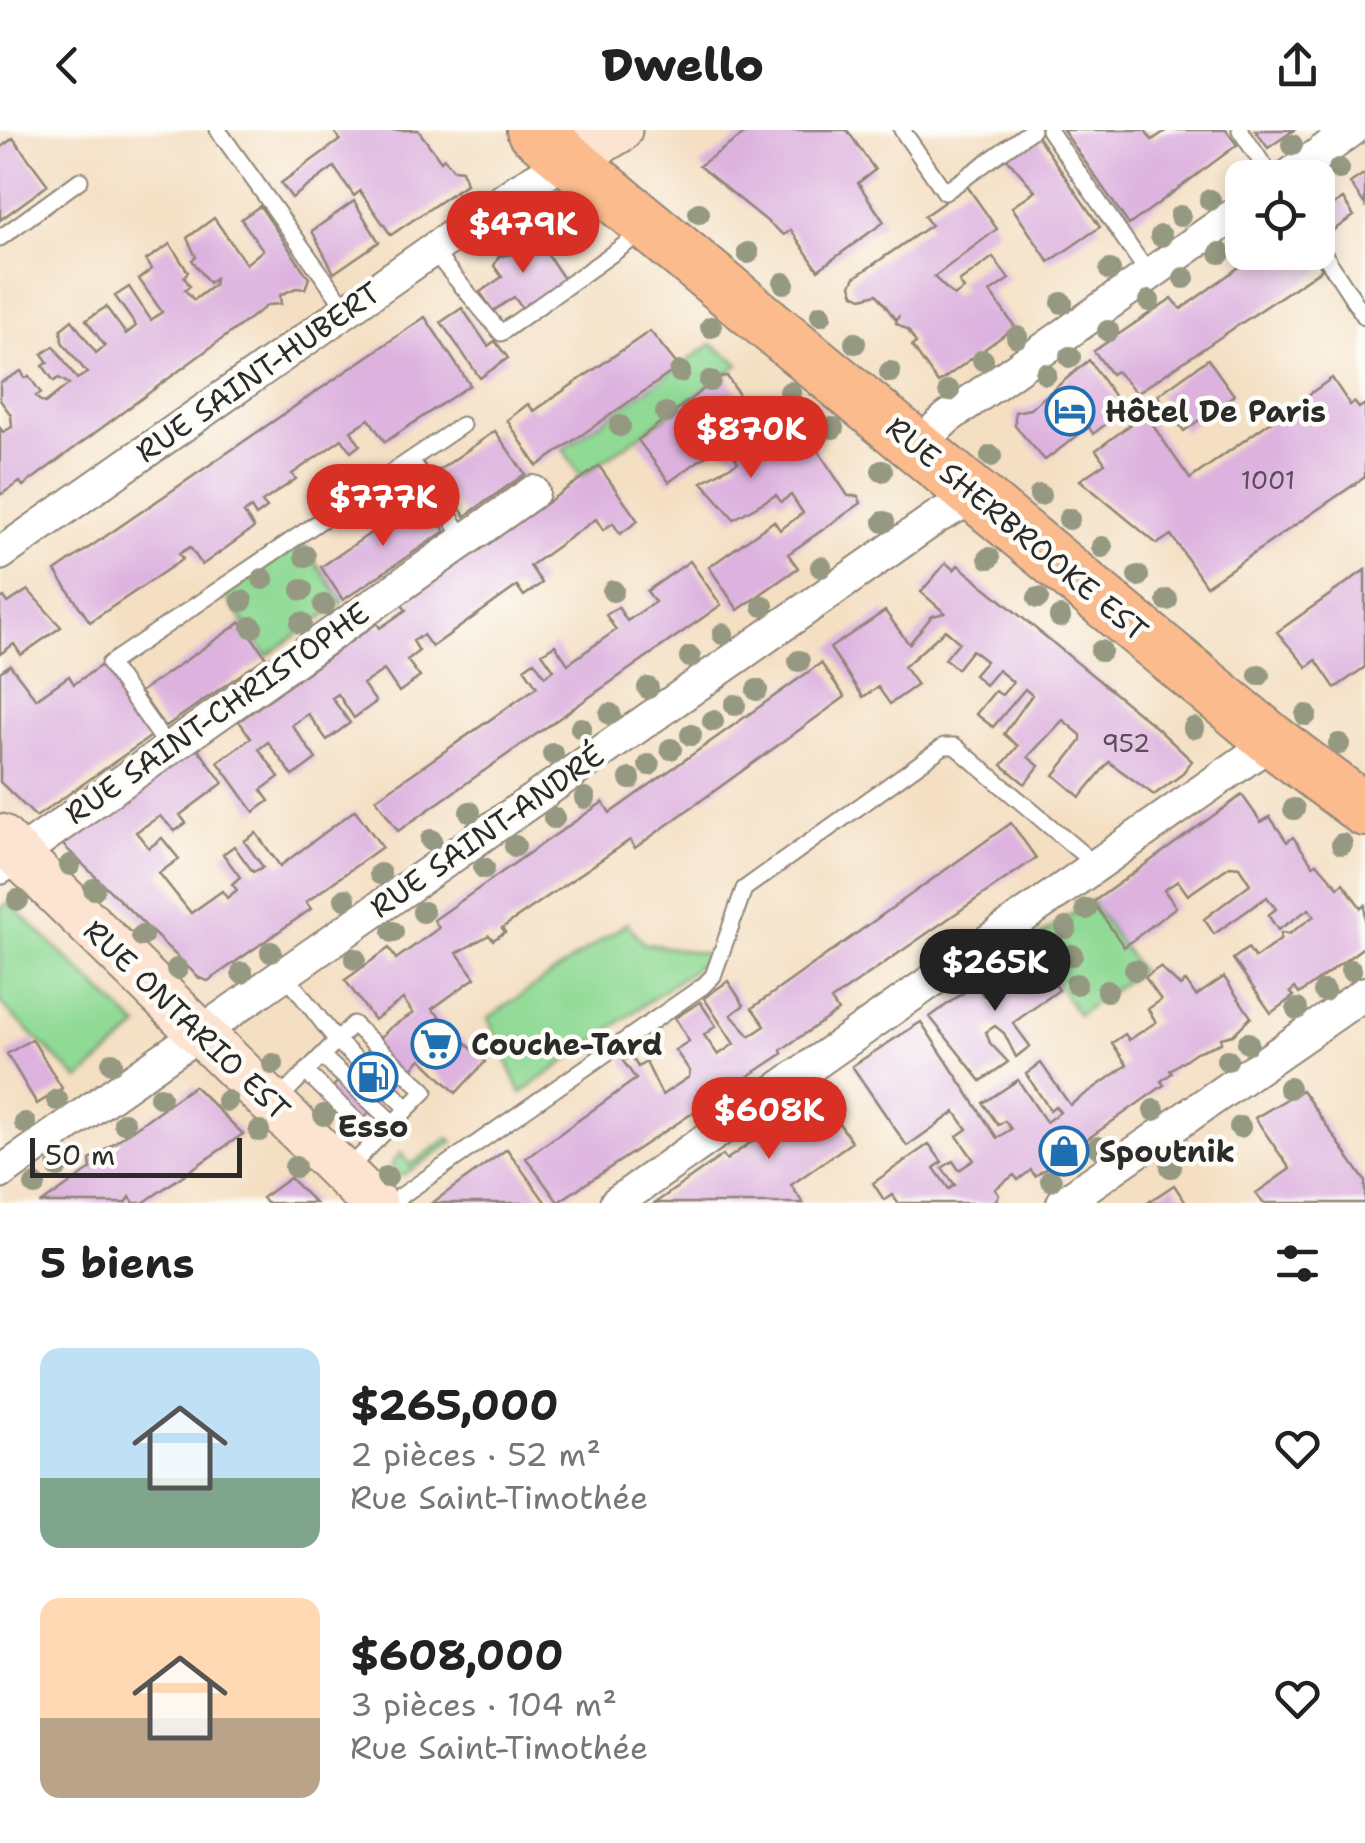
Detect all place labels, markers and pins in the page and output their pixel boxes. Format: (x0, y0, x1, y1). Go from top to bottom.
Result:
pin: $479K (453, 191, 593, 276)
hotel icon: Hôtel De Paris (1044, 385, 1096, 437)
place label: Hôtel De Paris (1105, 391, 1326, 432)
pin: $870K (681, 396, 821, 481)
pin: $777K (313, 464, 453, 549)
pin: $265K (925, 929, 1065, 1014)
supermarket icon: Couche-Tard (410, 1018, 462, 1070)
place label: Couche-Tard (471, 1024, 663, 1065)
fuel station icon: Esso (347, 1051, 399, 1103)
pin: $608K (699, 1077, 839, 1162)
place label: Esso (338, 1106, 408, 1147)
shop icon: Spoutnik (1038, 1125, 1090, 1177)
place label: Spoutnik (1099, 1131, 1235, 1172)

